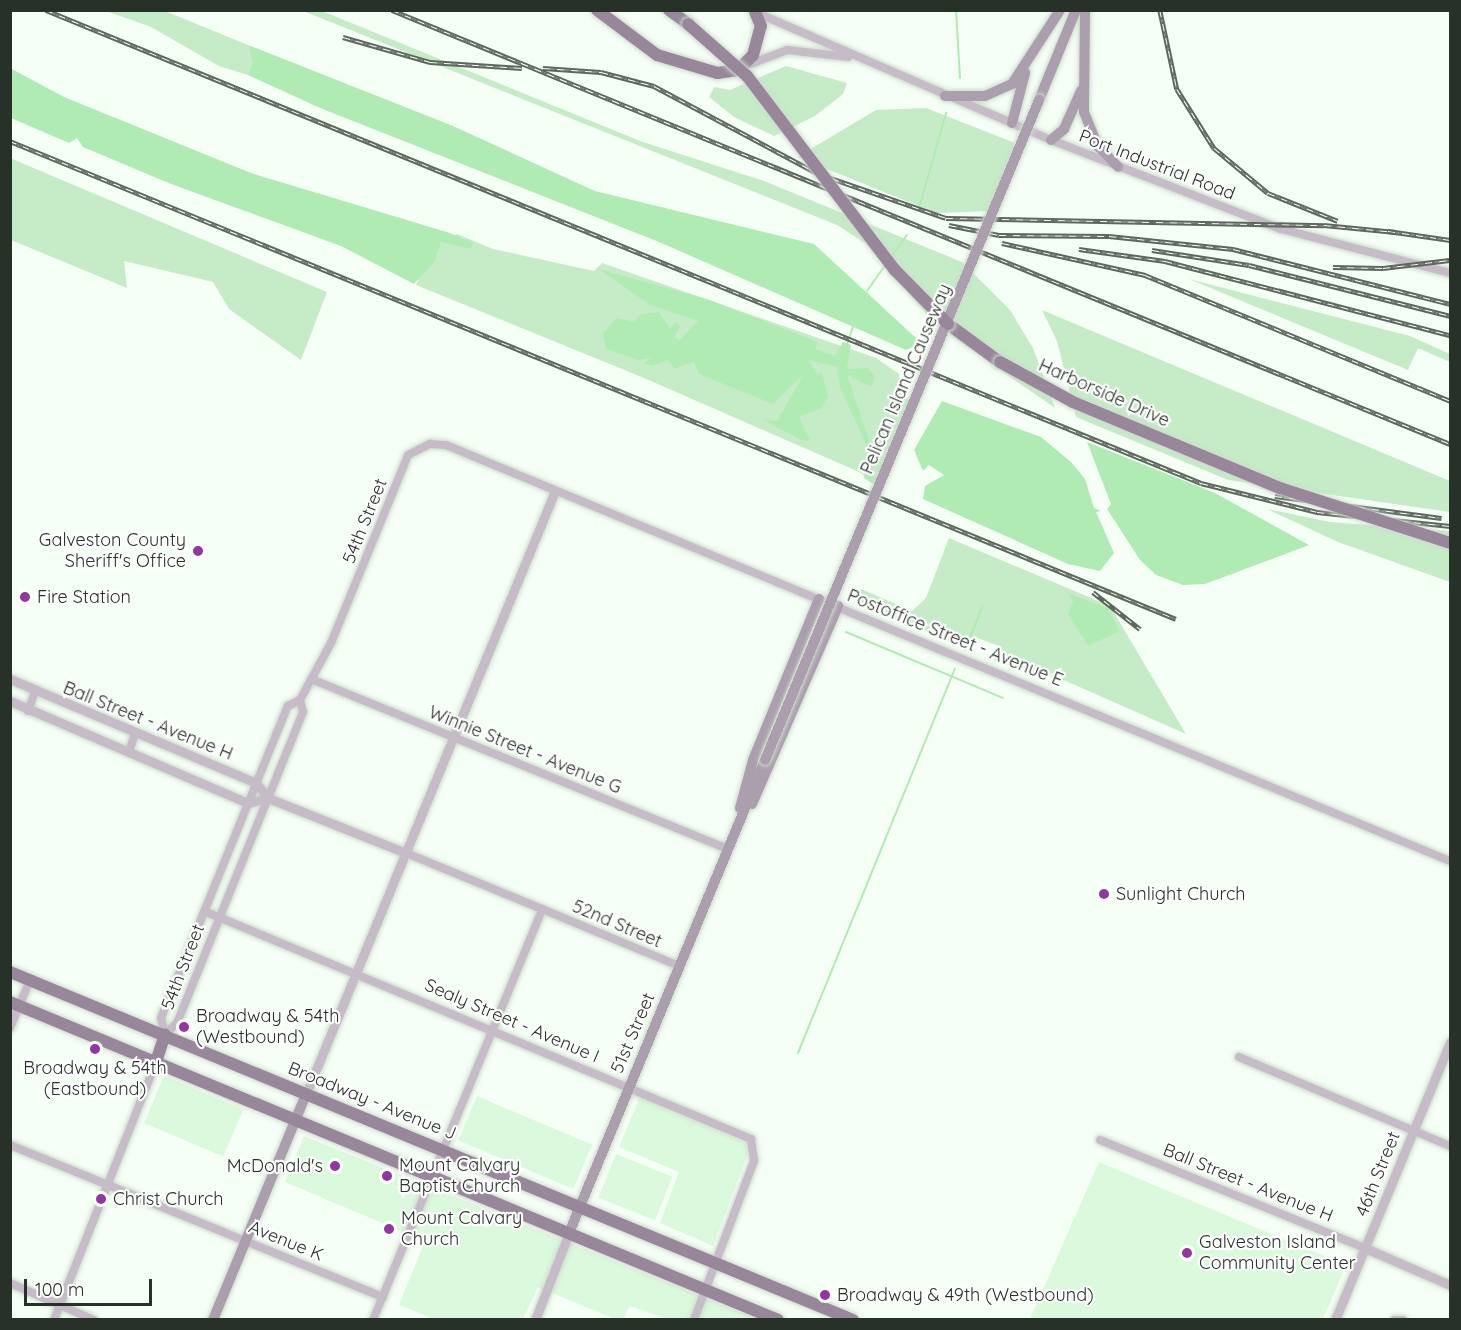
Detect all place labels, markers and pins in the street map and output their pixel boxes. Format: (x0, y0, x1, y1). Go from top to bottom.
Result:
place label: Galveston County Sheriff's Office (39, 530, 186, 572)
marker: Galveston County Sheriff's Office (191, 544, 205, 558)
place label: Fire Station (37, 586, 131, 608)
marker: Fire Station (18, 590, 32, 604)
place label: Sunlight Church (1116, 883, 1246, 905)
marker: Sunlight Church (1097, 887, 1111, 901)
place label: Broadway & 54th (Westbound) (196, 1006, 339, 1048)
marker: Broadway & 54th (Westbound) (177, 1020, 191, 1034)
marker: Broadway & 54th (Eastbound) (88, 1042, 102, 1056)
place label: Broadway & 54th (Eastbound) (23, 1058, 167, 1100)
place label: McDonald's (227, 1155, 323, 1177)
place label: Mount Calvary Baptist Church (399, 1155, 520, 1198)
marker: McDonald's (328, 1159, 342, 1173)
marker: Mount Calvary Baptist Church (380, 1169, 394, 1183)
place label: Christ Church (113, 1188, 224, 1210)
marker: Christ Church (94, 1192, 108, 1206)
place label: Mount Calvary Church (401, 1208, 522, 1250)
marker: Mount Calvary Church (382, 1222, 396, 1236)
place label: Galveston Island Community Center (1199, 1232, 1356, 1274)
marker: Galveston Island Community Center (1180, 1246, 1194, 1260)
place label: Broadway & 49th (Westbound) (837, 1284, 1094, 1306)
marker: Broadway & 49th (Westbound) (818, 1288, 832, 1302)

